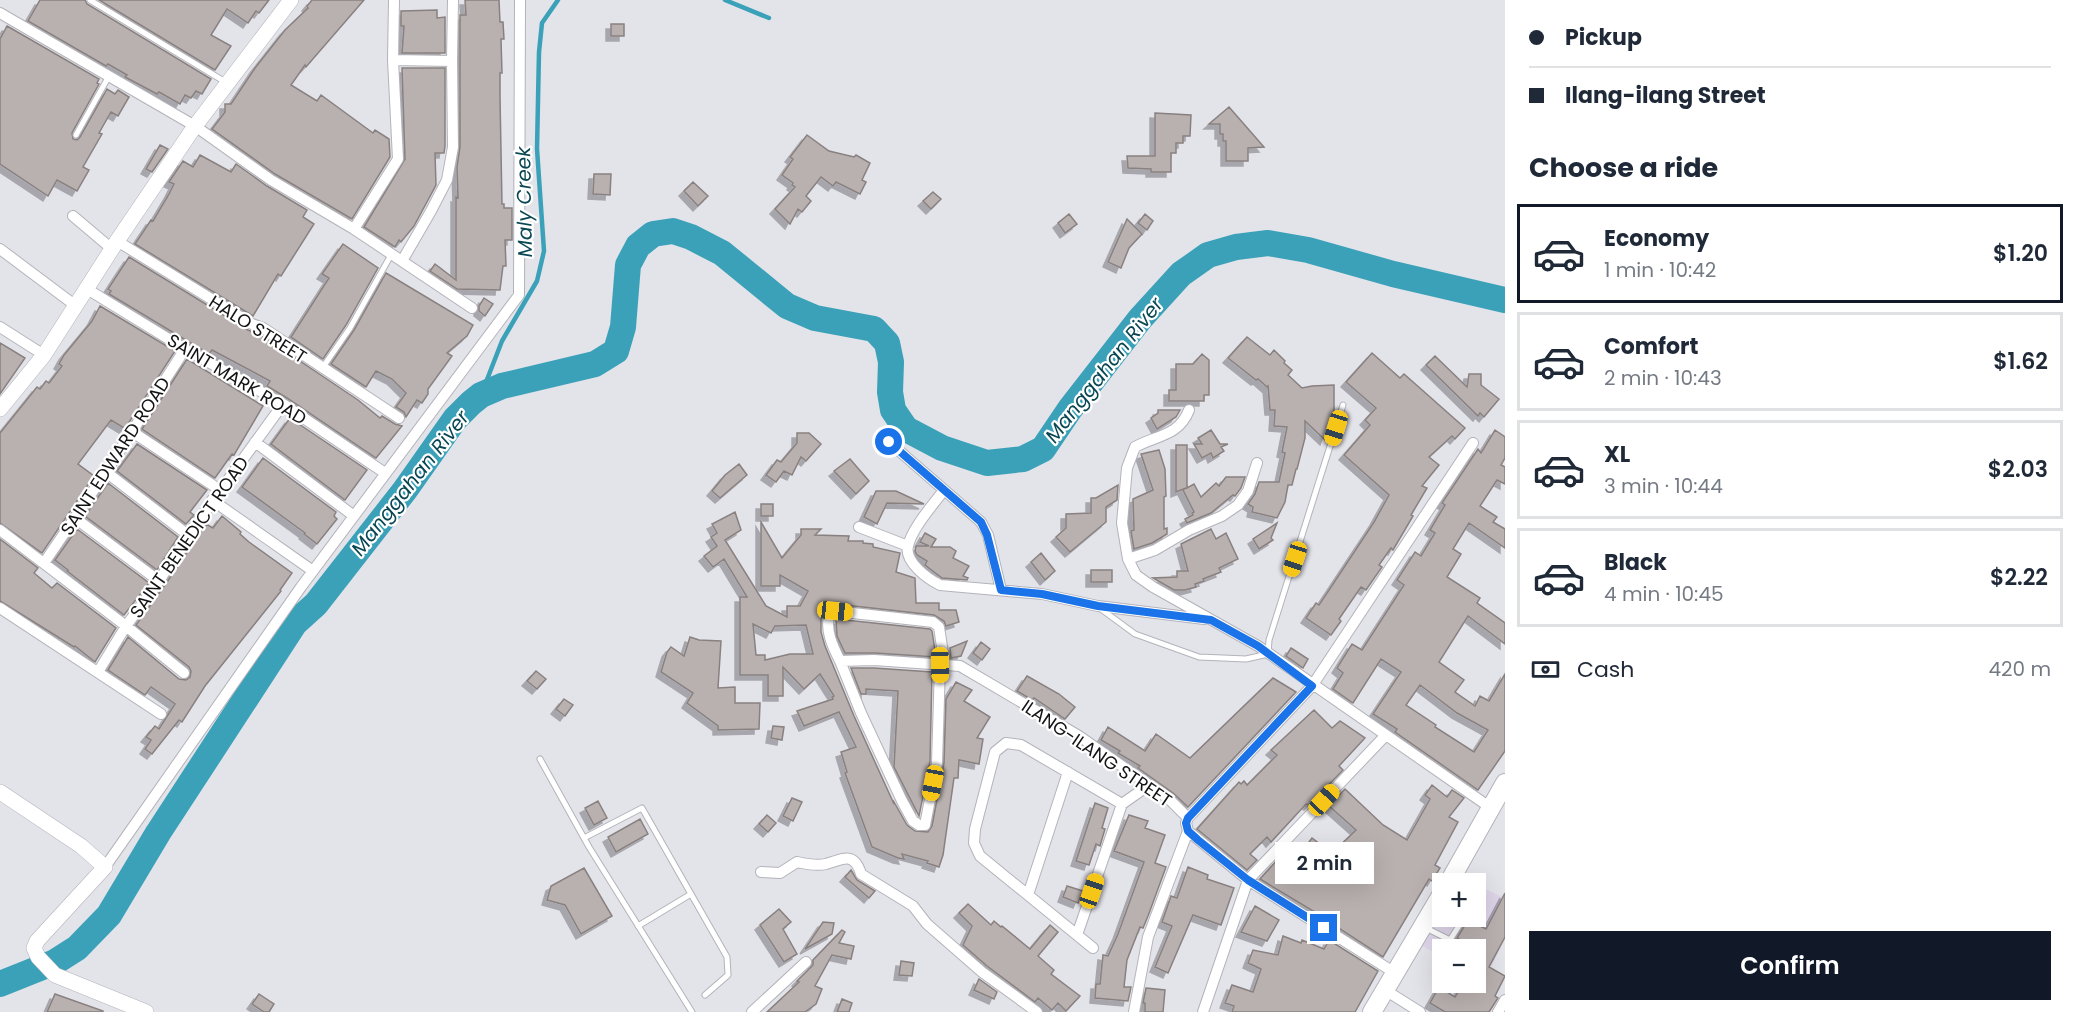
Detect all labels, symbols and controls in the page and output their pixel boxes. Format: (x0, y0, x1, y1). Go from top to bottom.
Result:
text: Pickup (1565, 22, 1642, 53)
text: Ilang-ilang Street (1565, 80, 1766, 111)
water label: Maly Creek (509, 145, 539, 258)
text: Choose a ride (1529, 149, 1718, 186)
text: Economy (1604, 223, 1709, 254)
icon: car (1532, 227, 1586, 281)
text: $1.20 (1993, 238, 2048, 269)
text: 1 min · 10:42 (1604, 256, 1716, 284)
street label: HALO STREET (204, 289, 312, 369)
water label: Manggahan River (1038, 291, 1170, 448)
street label: SAINT MARK ROAD (163, 327, 311, 431)
text: Comfort (1604, 331, 1698, 362)
icon: car (1532, 335, 1586, 389)
text: $1.62 (1993, 346, 2048, 377)
text: 2 min · 10:43 (1604, 364, 1722, 392)
street label: SAINT EDWARD ROAD (54, 372, 176, 540)
water label: Manggahan River (344, 404, 476, 561)
car (1322, 408, 1350, 448)
route start (875, 428, 902, 455)
text: XL (1604, 439, 1630, 470)
icon: car (1532, 443, 1586, 497)
street label: SAINT BENEDICT ROAD (124, 451, 254, 623)
text: $2.03 (1988, 454, 2048, 485)
text: 3 min · 10:44 (1604, 472, 1723, 500)
car (1281, 539, 1309, 579)
text: Black (1604, 547, 1667, 578)
icon: car (1532, 551, 1586, 605)
text: $2.22 (1990, 562, 2048, 593)
text: 4 min · 10:45 (1604, 580, 1724, 608)
car (816, 600, 854, 622)
car (931, 647, 949, 683)
icon: cash (1529, 653, 1562, 686)
text: Cash (1577, 654, 1634, 685)
text: 420 m (1988, 655, 2051, 683)
street label: ILANG-ILANG STREET (1017, 693, 1177, 813)
car (921, 764, 945, 802)
car (1305, 781, 1343, 819)
callout: 2 min (1274, 841, 1374, 883)
text: 2 min (1297, 849, 1352, 877)
car (1078, 871, 1106, 911)
map controls (1432, 873, 1486, 993)
button: + (1432, 873, 1486, 927)
route end (1310, 914, 1337, 941)
button: Confirm (1529, 931, 2051, 1000)
button: − (1432, 939, 1486, 993)

